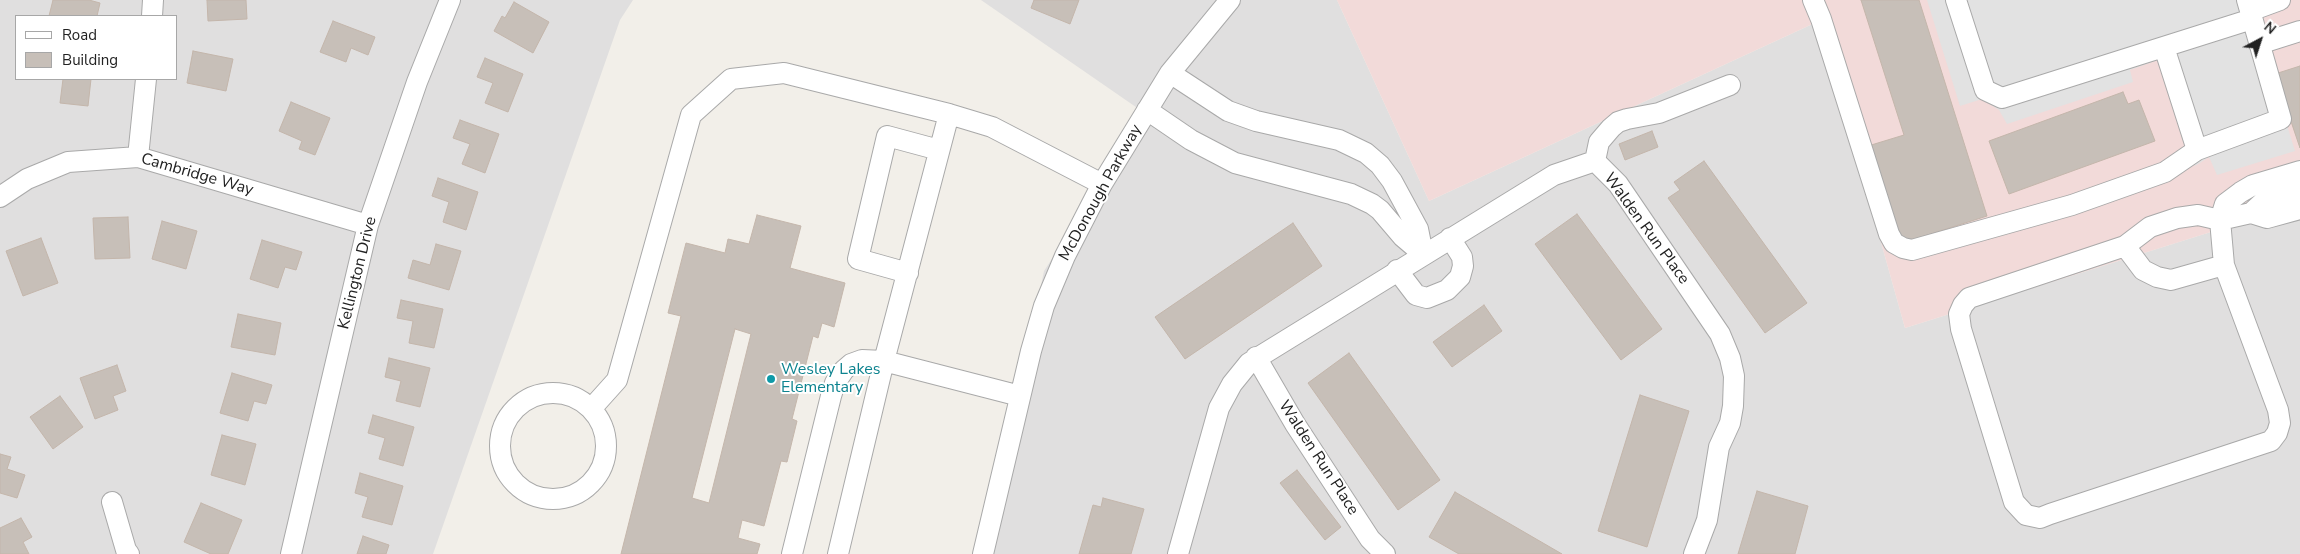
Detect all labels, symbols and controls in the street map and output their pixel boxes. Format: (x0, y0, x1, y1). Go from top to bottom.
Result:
legend (15, 15, 178, 80)
north arrow (2235, 15, 2285, 65)
text: N (2260, 17, 2280, 39)
text: Road (62, 25, 97, 45)
text: Building (62, 50, 118, 70)
street label: McDonough Parkway (1056, 121, 1146, 265)
street label: Cambridge Way (139, 150, 255, 200)
street label: Walden Run Place (1599, 170, 1693, 288)
street label: Kellington Drive (335, 215, 381, 331)
place label: Wesley Lakes Elementary (781, 360, 880, 398)
marker: Wesley Lakes Elementary (765, 373, 777, 385)
street label: Walden Run Place (1274, 397, 1362, 519)

